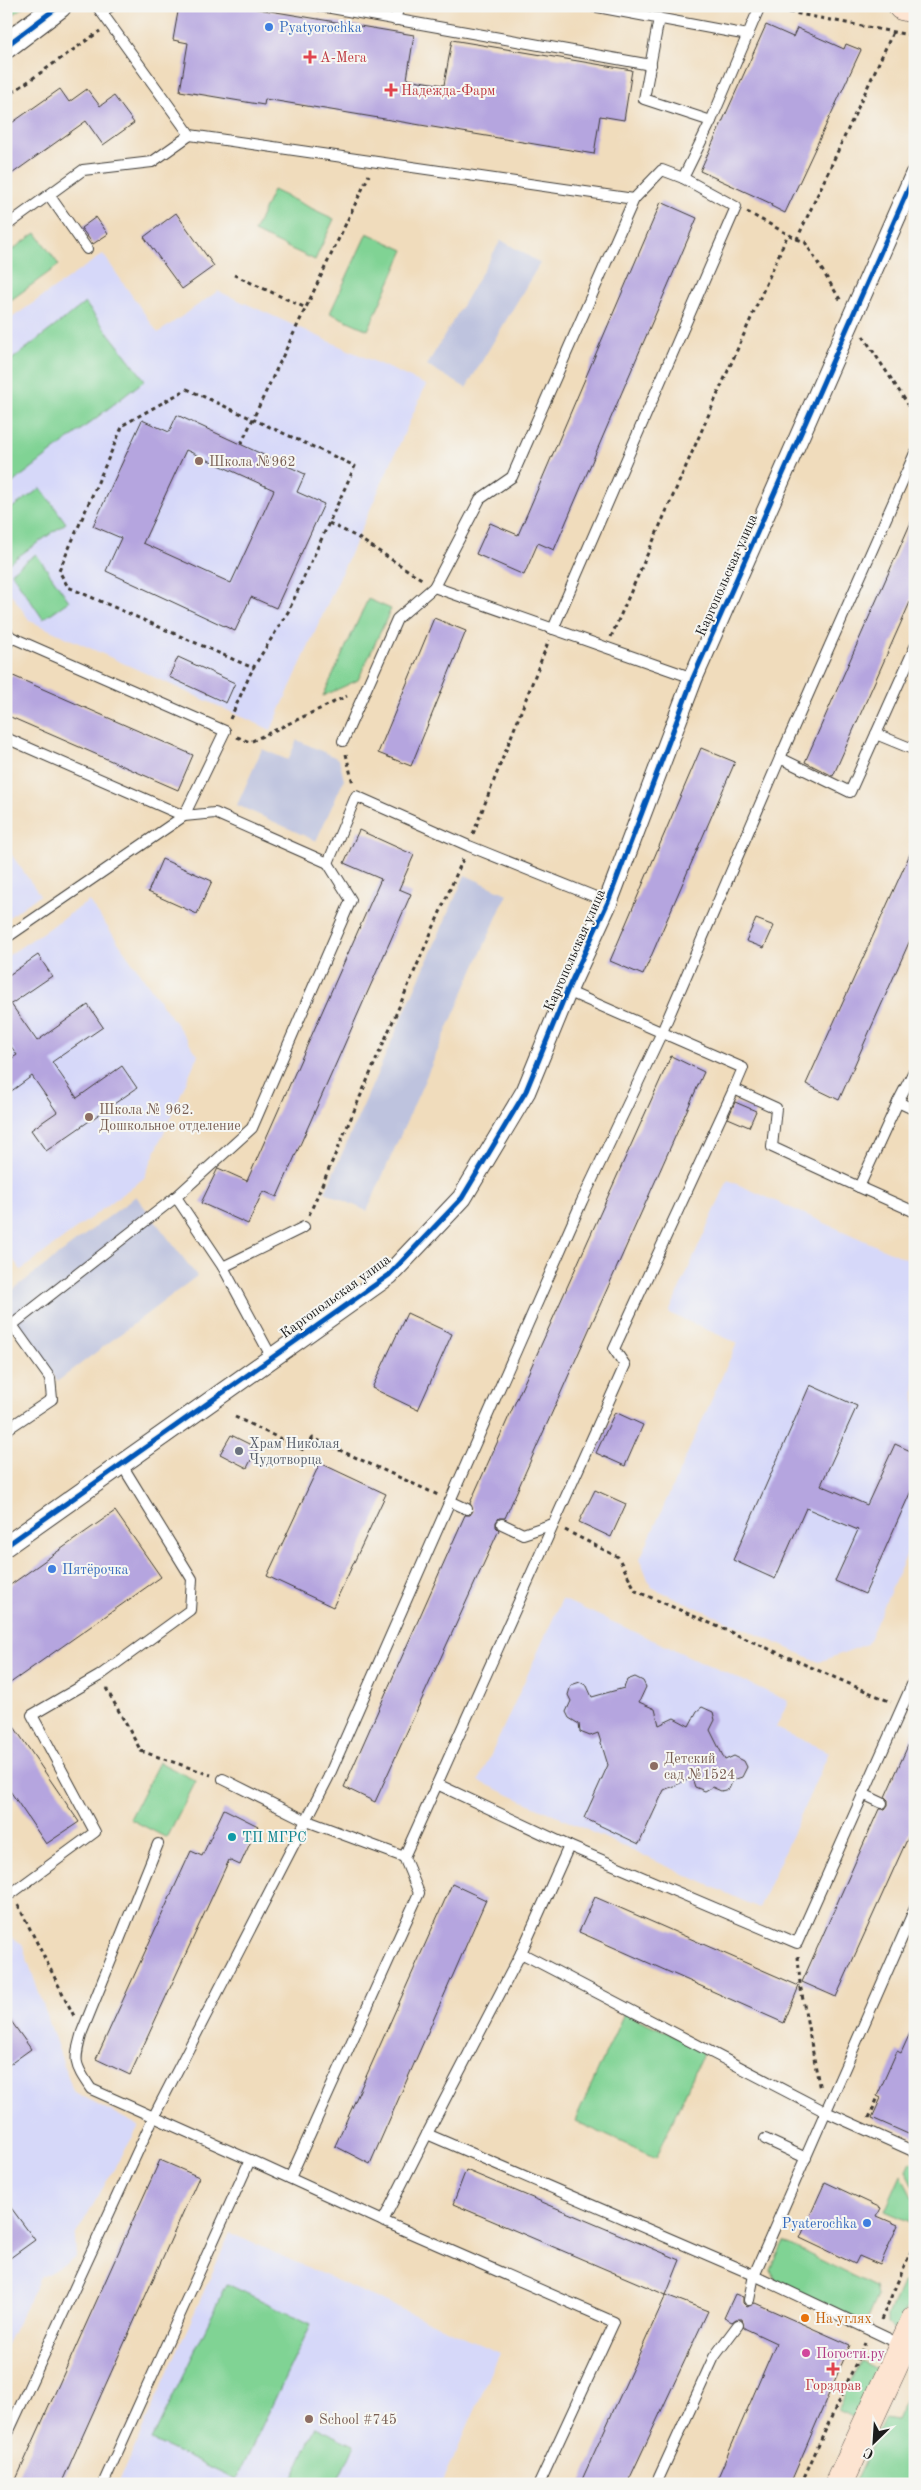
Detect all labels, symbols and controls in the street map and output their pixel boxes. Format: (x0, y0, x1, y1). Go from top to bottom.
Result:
marker: Pyatyorochka (263, 21, 275, 33)
place label: Pyatyorochka (279, 21, 362, 35)
marker: А-Мега (304, 51, 316, 63)
place label: А-Мега (320, 51, 367, 65)
marker: Надежда-Фарм (385, 84, 397, 96)
place label: Надежда-Фарм (401, 84, 495, 98)
marker: Школа №962 (193, 455, 205, 467)
place label: Школа №962 (209, 455, 296, 469)
street label: Каргопольская улица (694, 512, 760, 639)
street label: Каргопольская улица (542, 887, 608, 1014)
place label: Школа № 962. Дошкольное отделение (99, 1103, 241, 1133)
marker: Школа № 962. Дошкольное отделение (83, 1111, 95, 1123)
street label: Каргопольская улица (278, 1252, 393, 1341)
place label: Храм Николая Чудотворца (249, 1437, 339, 1467)
marker: Храм Николая Чудотворца (233, 1445, 245, 1457)
marker: Пятёрочка (46, 1563, 58, 1575)
place label: Пятёрочка (62, 1563, 129, 1577)
place label: Детский сад №1524 (664, 1752, 735, 1782)
marker: Детский сад №1524 (648, 1760, 660, 1772)
marker: ТП МГРС (226, 1831, 238, 1843)
place label: ТП МГРС (242, 1831, 307, 1845)
place label: Pyaterochka (782, 2217, 857, 2231)
marker: Pyaterochka (861, 2217, 873, 2229)
marker: На углях (799, 2312, 811, 2324)
place label: На углях (815, 2312, 872, 2326)
marker: Погости.ру (800, 2347, 812, 2359)
place label: Погости.ру (816, 2347, 885, 2361)
marker: Горздрав (827, 2363, 839, 2375)
place label: Горздрав (805, 2379, 861, 2393)
marker: School #745 (303, 2413, 315, 2425)
place label: School #745 (319, 2413, 397, 2427)
north arrow (848, 2418, 898, 2468)
text: С (862, 2445, 876, 2461)

